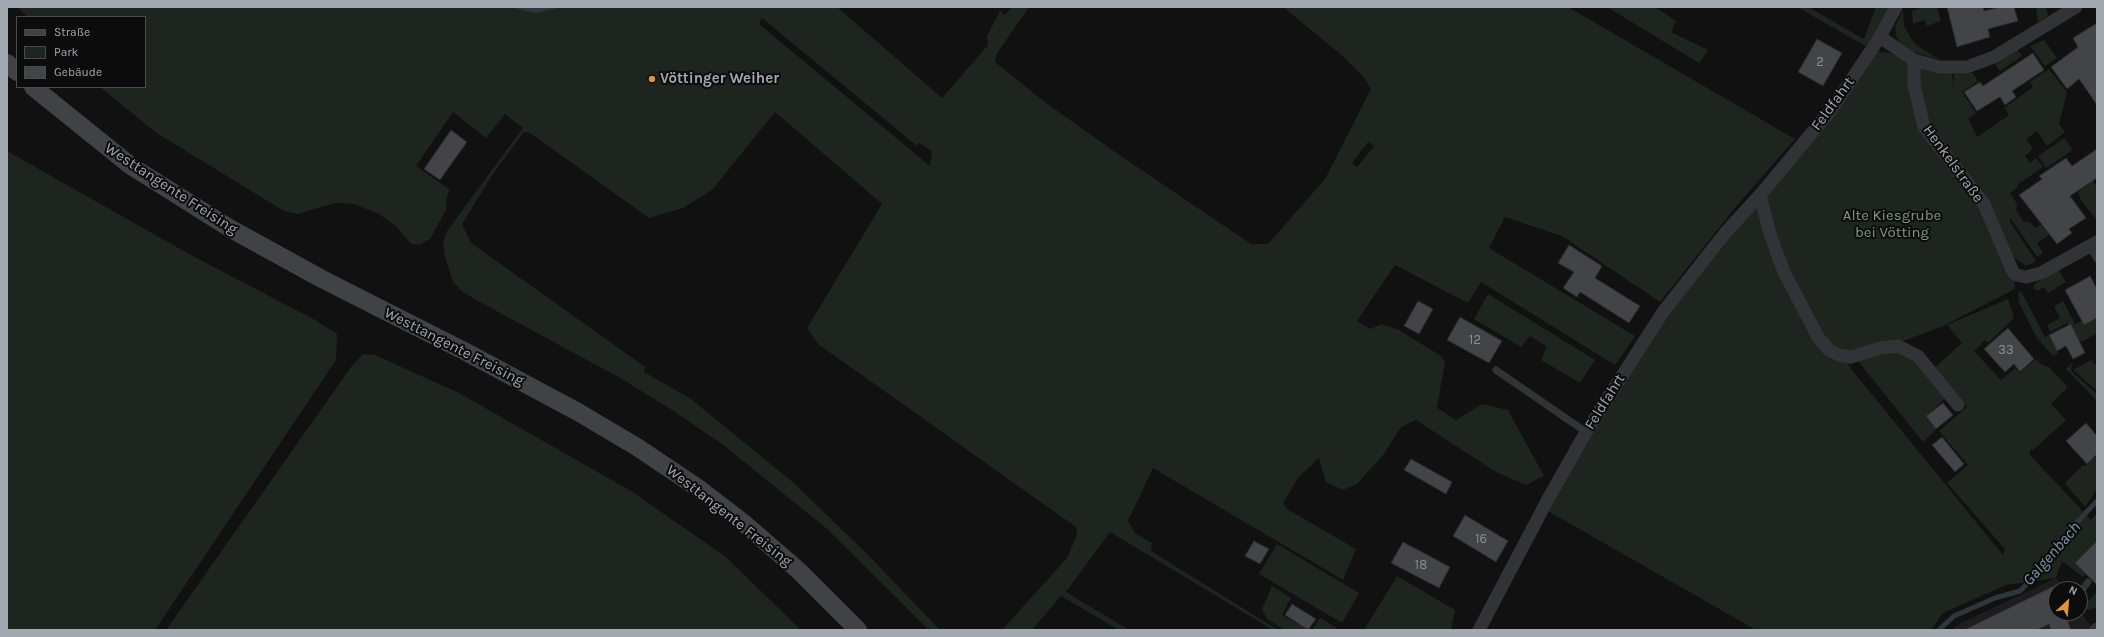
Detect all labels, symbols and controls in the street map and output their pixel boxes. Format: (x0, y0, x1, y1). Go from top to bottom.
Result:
legend (16, 16, 146, 88)
text: Straße (54, 25, 90, 39)
text: Park (54, 45, 78, 59)
house number: 2 (1816, 54, 1824, 70)
text: Gebäude (54, 65, 102, 79)
place label: Vöttinger Weiher (660, 70, 779, 88)
marker: Vöttinger Weiher (647, 74, 657, 84)
street label: Feldfahrt (1808, 74, 1858, 134)
street label: Henkelstraße (1919, 122, 1987, 206)
street label: Westtangente Freising (101, 139, 241, 239)
park label: Alte Kiesgrube bei Vötting (1843, 207, 1941, 242)
street label: Westtangente Freising (381, 304, 527, 390)
house number: 12 (1469, 332, 1481, 348)
house number: 33 (1998, 342, 2014, 358)
street label: Feldfahrt (1581, 371, 1629, 433)
street label: Westtangente Freising (663, 461, 795, 571)
water label: Galgenbach (2019, 518, 2085, 590)
house number: 16 (1475, 531, 1487, 547)
house number: 18 (1415, 557, 1427, 573)
north arrow (2048, 581, 2088, 621)
text: N (2067, 583, 2079, 598)

